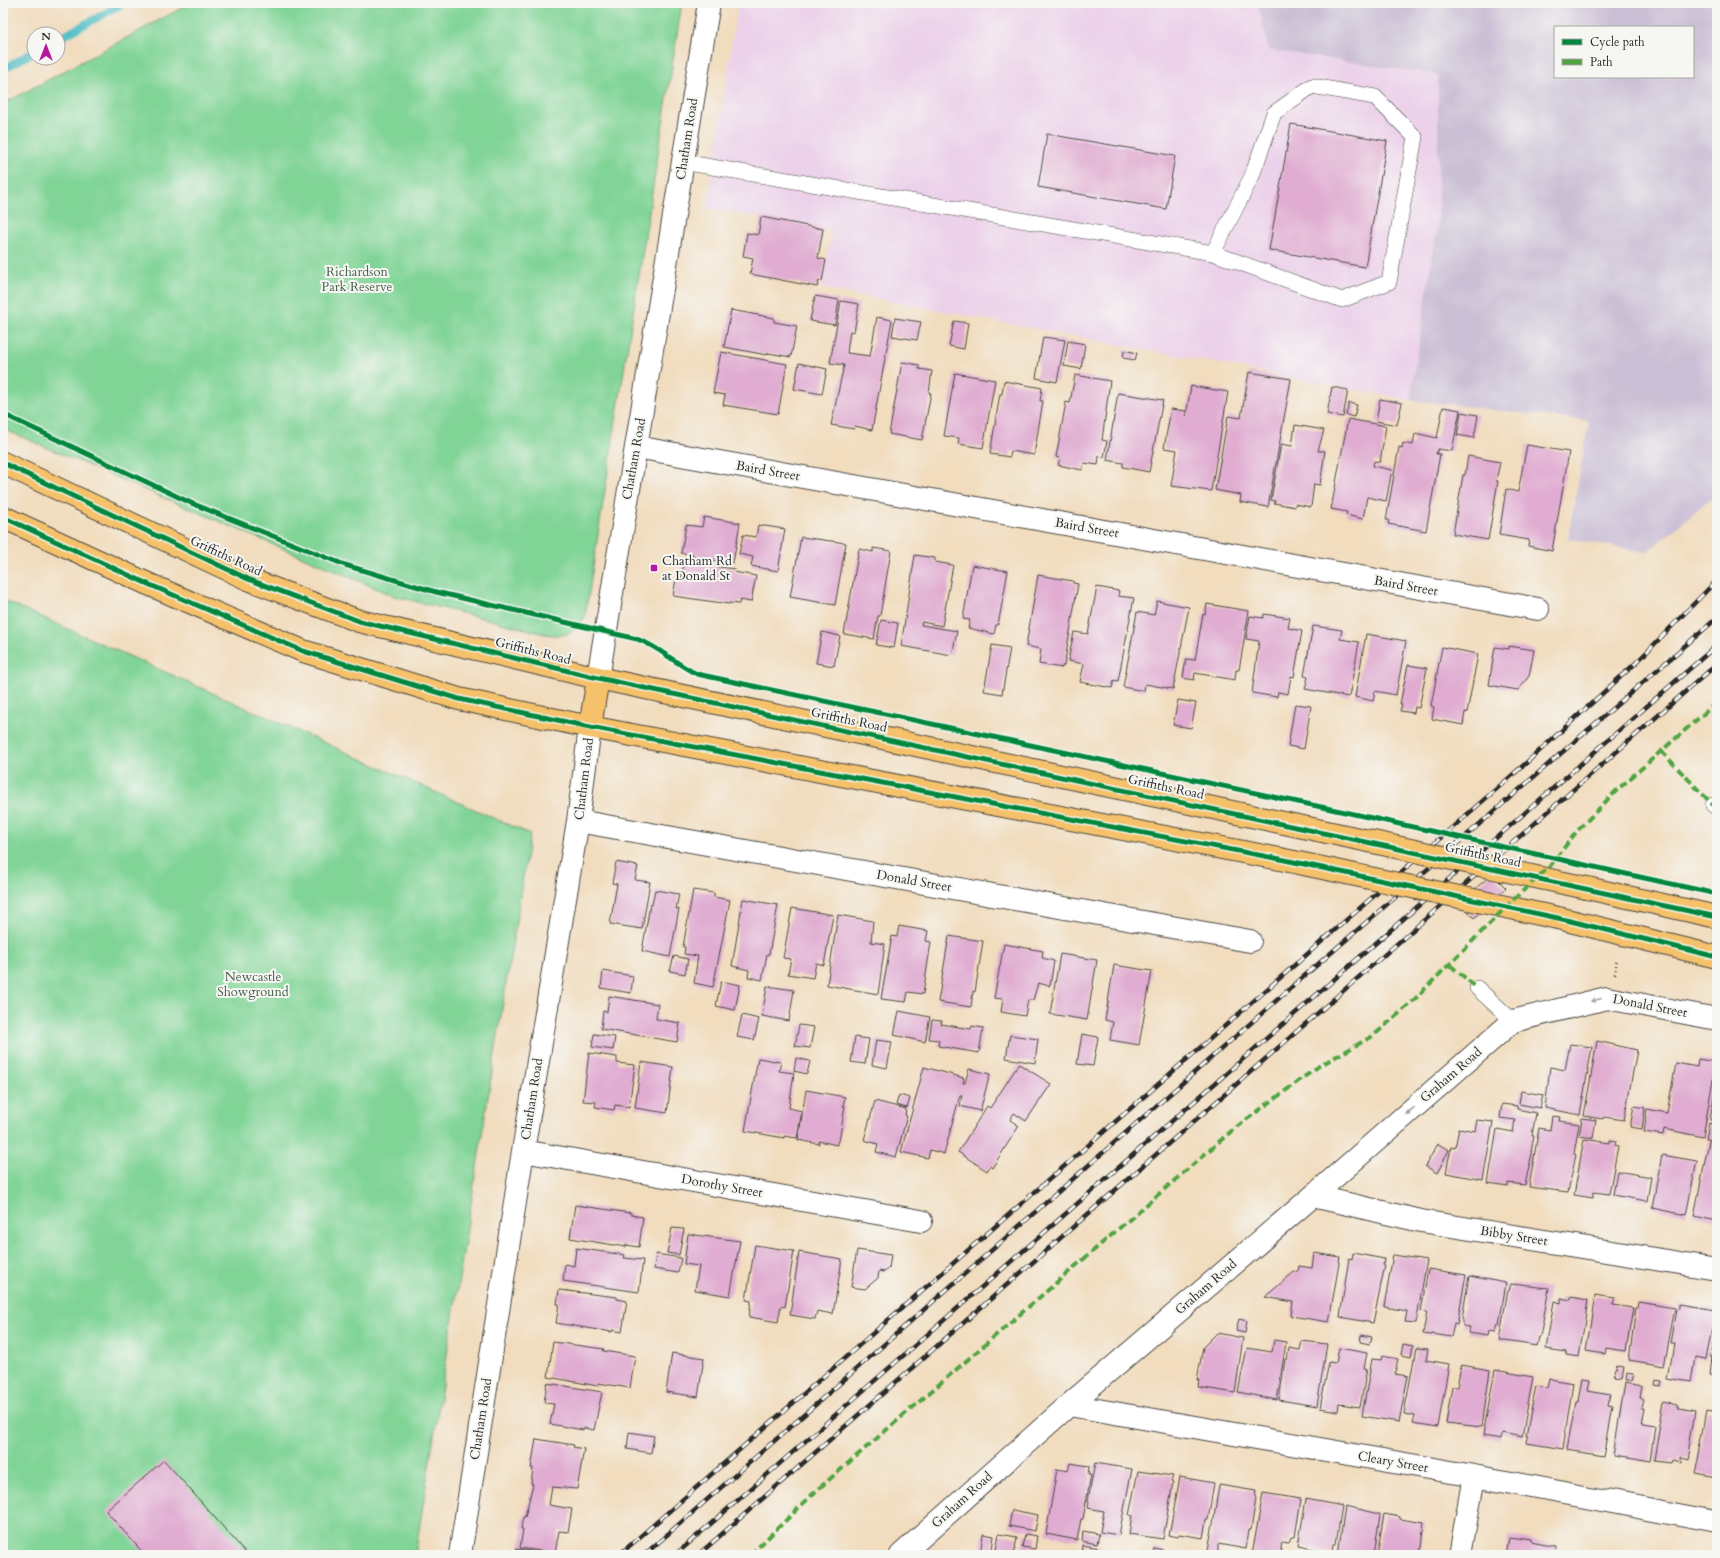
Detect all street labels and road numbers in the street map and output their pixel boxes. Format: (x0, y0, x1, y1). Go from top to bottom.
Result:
street label: Chatham Road (672, 97, 702, 181)
street label: Chatham Road (618, 417, 650, 501)
street label: Baird Street (735, 457, 801, 485)
street label: Baird Street (1054, 514, 1120, 542)
street label: Griffiths Road (187, 531, 265, 581)
street label: Baird Street (1373, 572, 1439, 600)
street label: Griffiths Road (493, 633, 573, 669)
street label: Griffiths Road (809, 703, 889, 737)
street label: Chatham Road (570, 737, 598, 821)
street label: Griffiths Road (1126, 770, 1206, 804)
street label: Griffiths Road (1443, 838, 1523, 872)
street label: Donald Street (875, 866, 953, 896)
street label: Donald Street (1611, 990, 1689, 1022)
street label: Graham Road (1416, 1043, 1486, 1107)
street label: Chatham Road (517, 1057, 547, 1141)
street label: Dorothy Street (680, 1170, 764, 1202)
street label: Bibby Street (1479, 1222, 1549, 1250)
street label: Graham Road (1171, 1255, 1241, 1319)
street label: Chatham Road (466, 1377, 496, 1461)
street label: Cleary Street (1356, 1447, 1430, 1477)
street label: Graham Road (928, 1468, 996, 1532)

